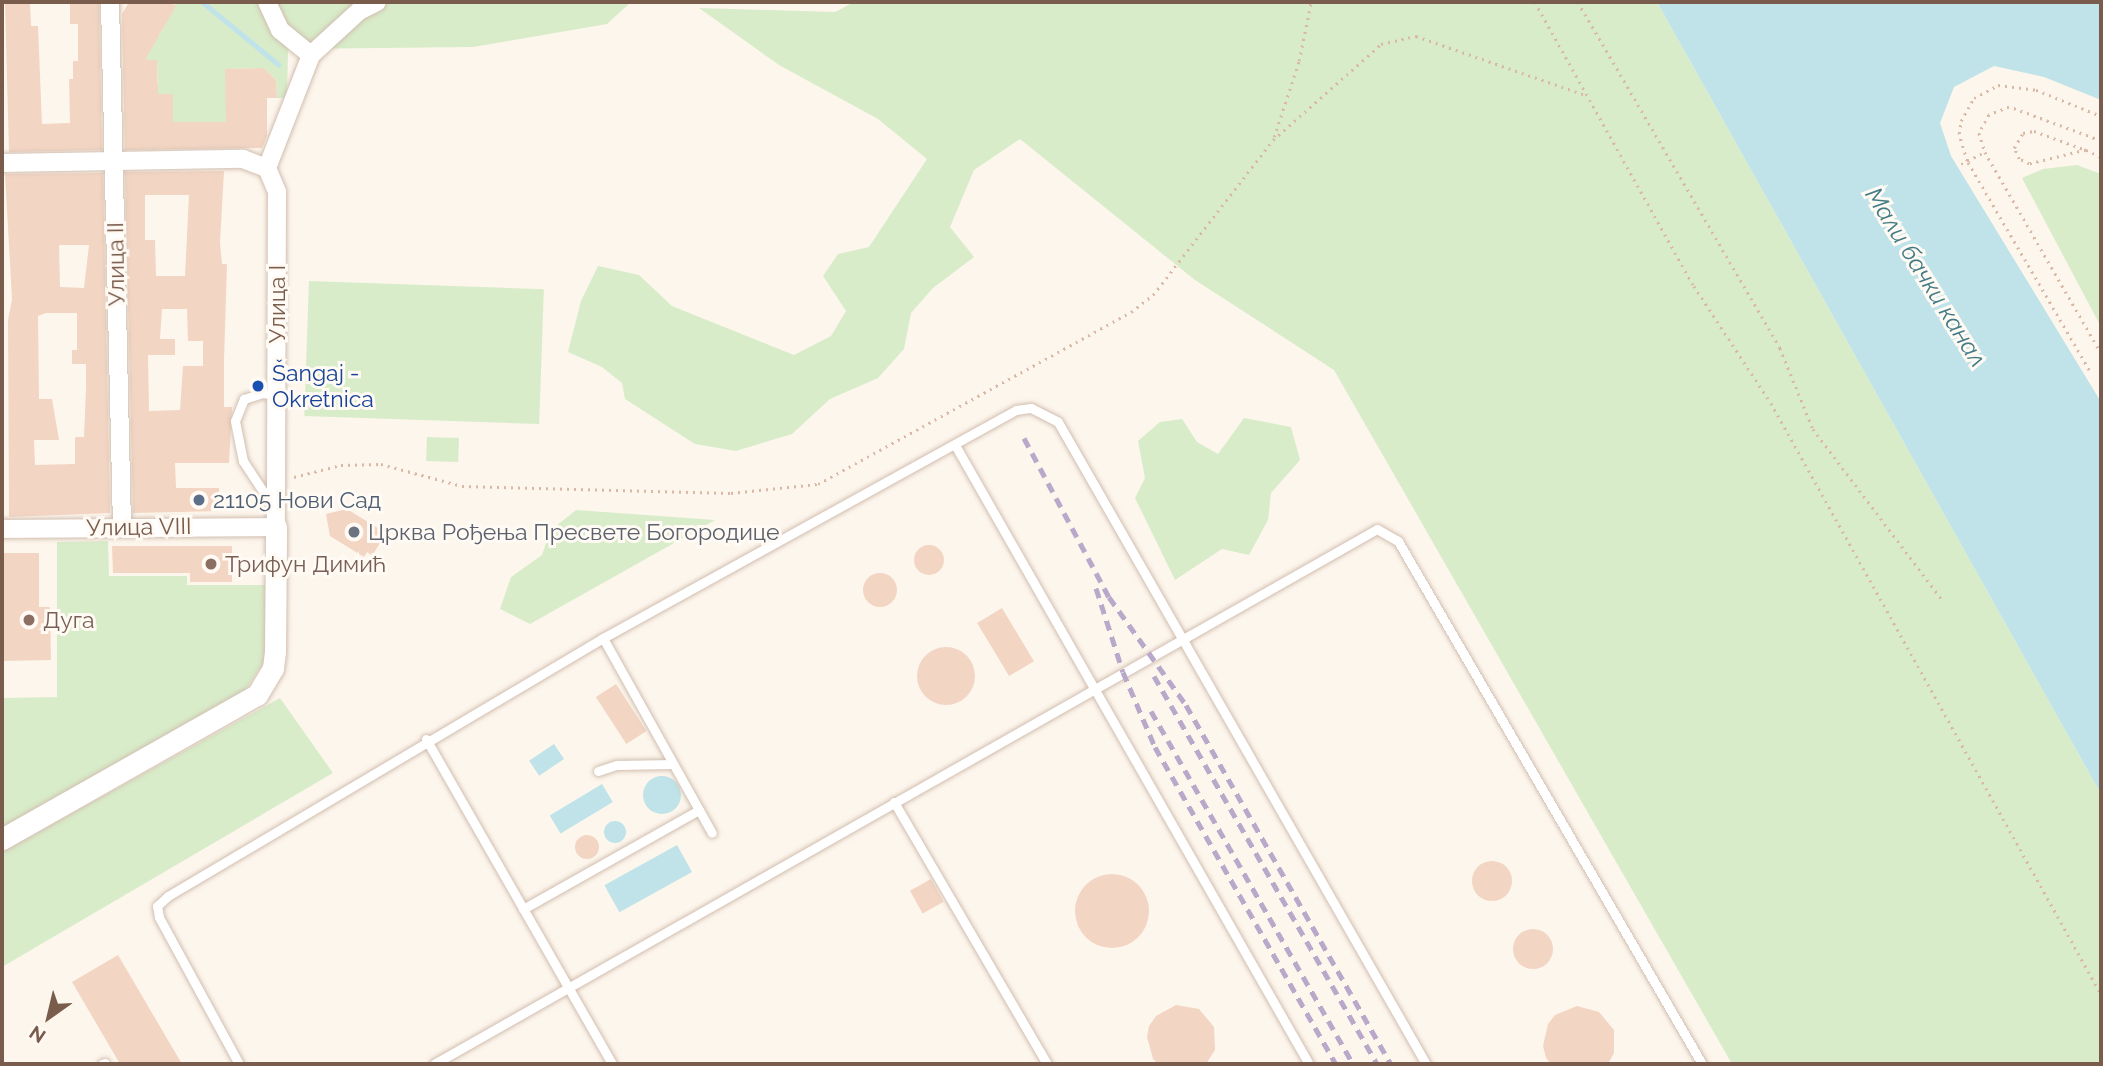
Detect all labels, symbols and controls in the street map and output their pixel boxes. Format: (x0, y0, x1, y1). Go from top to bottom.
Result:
water label: Мали бачки канал (1859, 182, 1993, 372)
street label: Улица II (101, 222, 131, 306)
street label: Улица I (263, 265, 291, 343)
place label: Šangaj - Okretnica (272, 359, 374, 413)
marker: Šangaj - Okretnica (250, 378, 266, 394)
place label: 21105 Нови Сад (213, 486, 381, 514)
marker: 21105 Нови Сад (191, 492, 207, 508)
street label: Улица VIII (86, 512, 192, 542)
place label: Црква Рођења Пресвете Богородице (368, 518, 780, 546)
marker: Црква Рођења Пресвете Богородице (346, 524, 362, 540)
place label: Трифун Димић (225, 550, 386, 578)
marker: Трифун Димић (203, 556, 219, 572)
place label: Дуга (43, 606, 95, 634)
marker: Дуга (21, 612, 37, 628)
north arrow (14, 982, 84, 1052)
text: N (25, 1021, 49, 1048)

